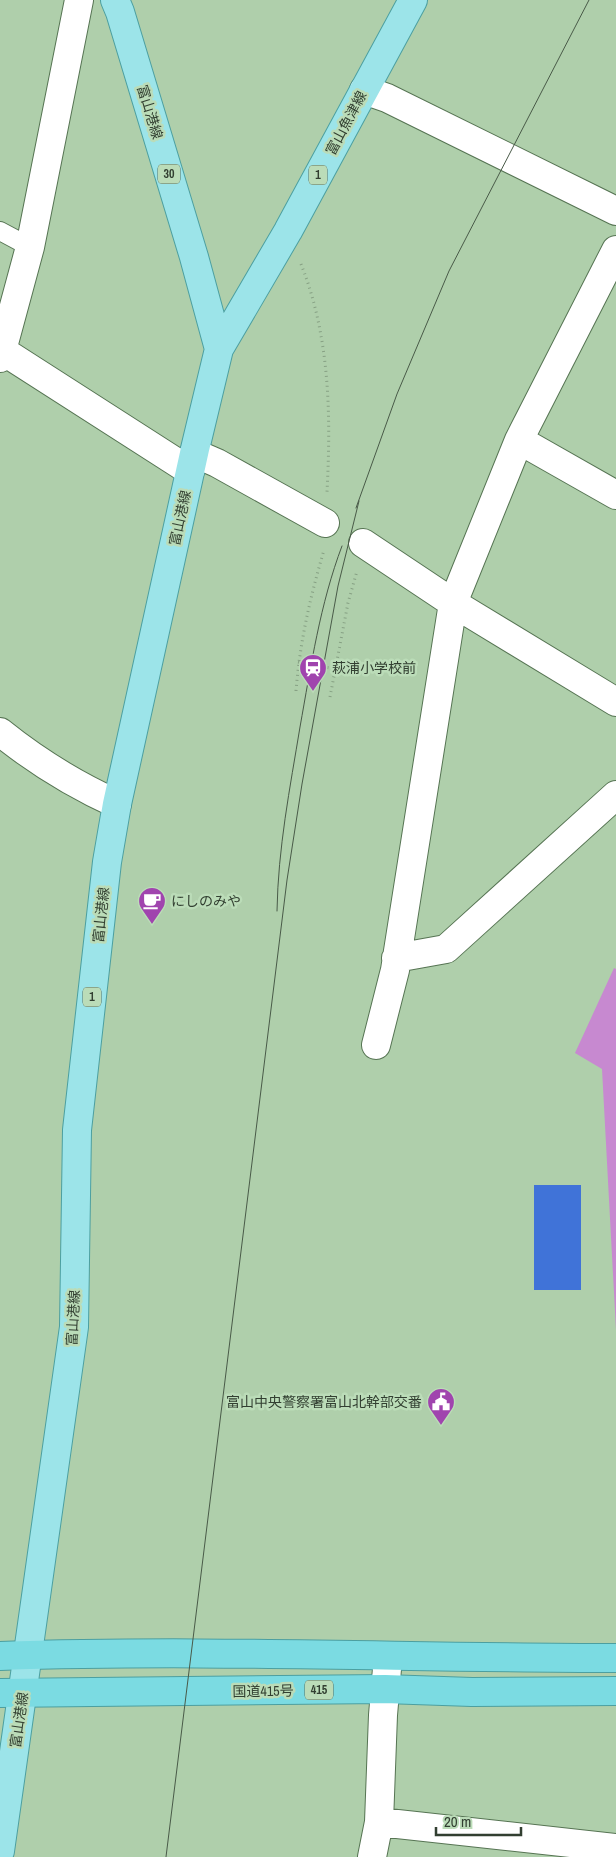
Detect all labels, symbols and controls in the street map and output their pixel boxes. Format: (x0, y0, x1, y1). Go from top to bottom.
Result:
street label: 富山港線 (133, 83, 167, 141)
street label: 富山魚津線 (322, 88, 370, 158)
road number: 30 (158, 164, 180, 183)
road number: 1 (309, 166, 327, 184)
street label: 富山港線 (165, 489, 195, 547)
station icon: 萩浦小学校前 (298, 653, 328, 692)
place label: 萩浦小学校前 (332, 659, 416, 677)
street label: 富山港線 (89, 886, 113, 944)
cafe icon: にしのみや (137, 886, 167, 925)
place label: にしのみや (171, 892, 241, 910)
road number: 1 (83, 988, 101, 1006)
street label: 富山港線 (63, 1290, 83, 1346)
public building icon: 富山中央警察署富山北幹部交番 (426, 1387, 456, 1426)
place label: 富山中央警察署富山北幹部交番 (226, 1393, 422, 1411)
road number: 415 (305, 1680, 333, 1700)
street label: 国道415号 (232, 1681, 294, 1701)
street label: 富山港線 (6, 1691, 32, 1749)
scale bar (436, 1804, 521, 1836)
text: 20 m (444, 1811, 471, 1832)

